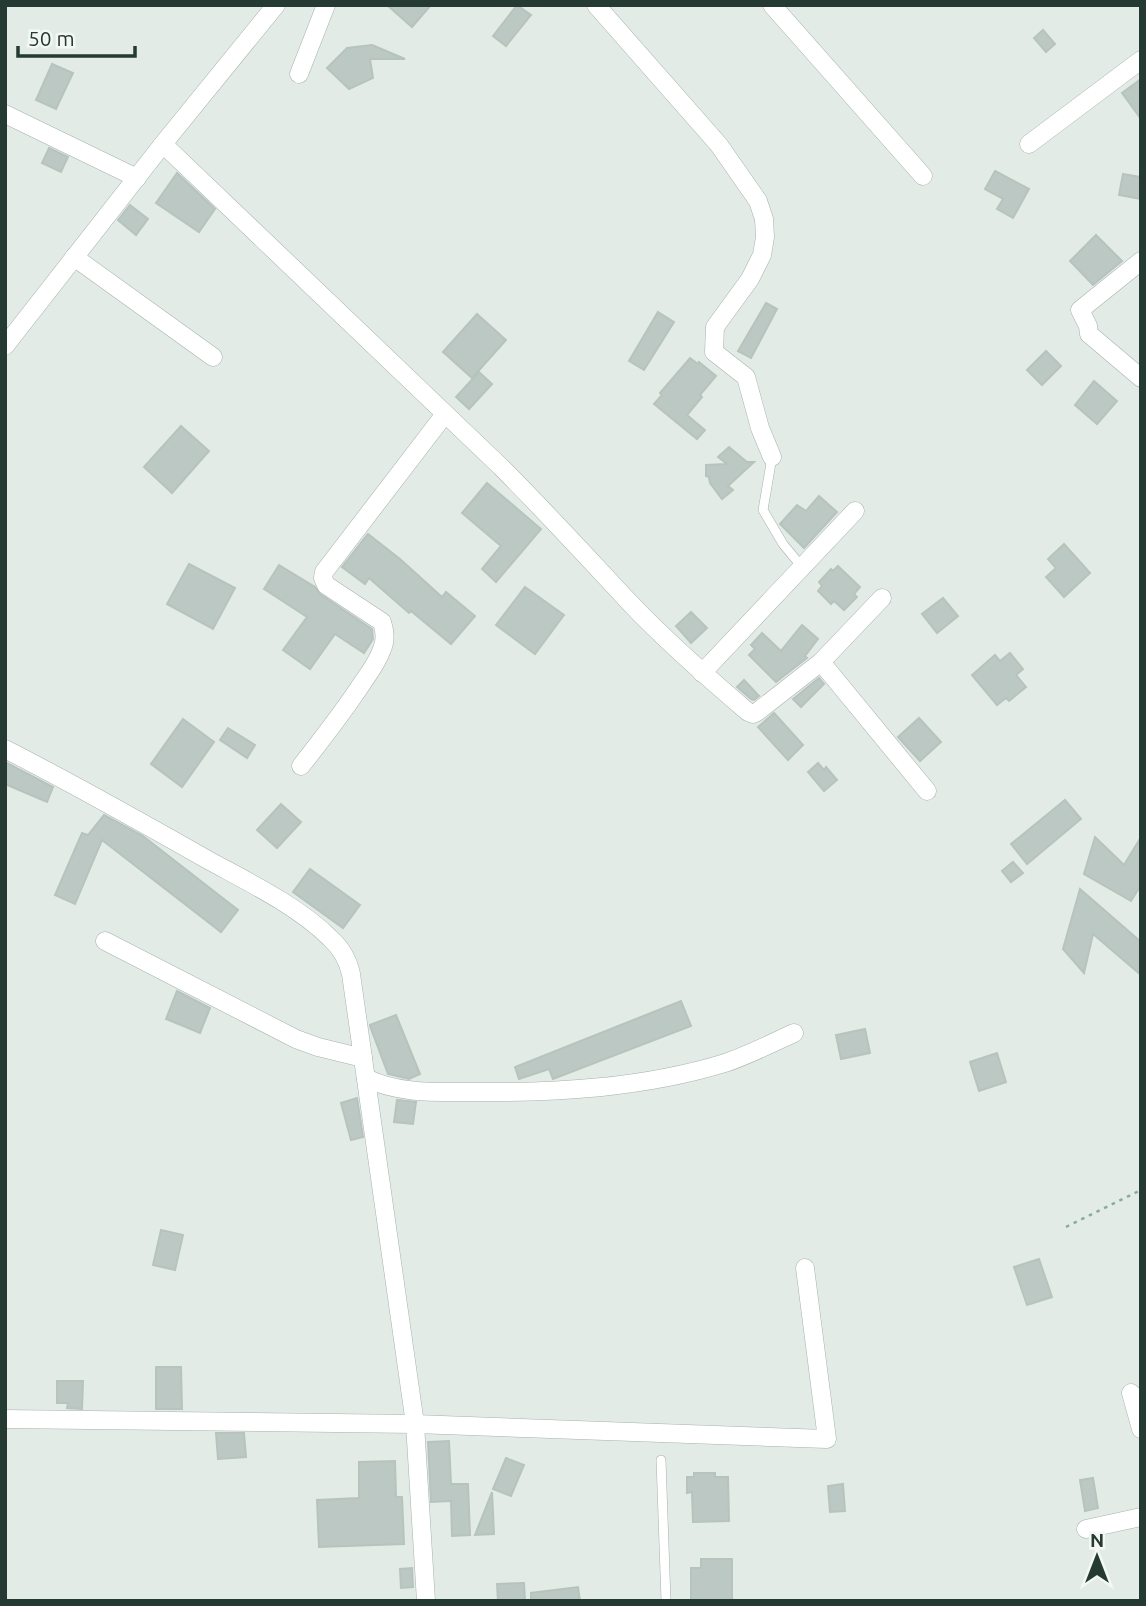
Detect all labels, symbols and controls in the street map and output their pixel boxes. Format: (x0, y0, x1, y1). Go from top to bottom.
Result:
scale bar (18, 14, 135, 58)
text: 50 m (28, 26, 75, 50)
north arrow (1062, 1522, 1132, 1592)
text: N (1090, 1529, 1104, 1551)

